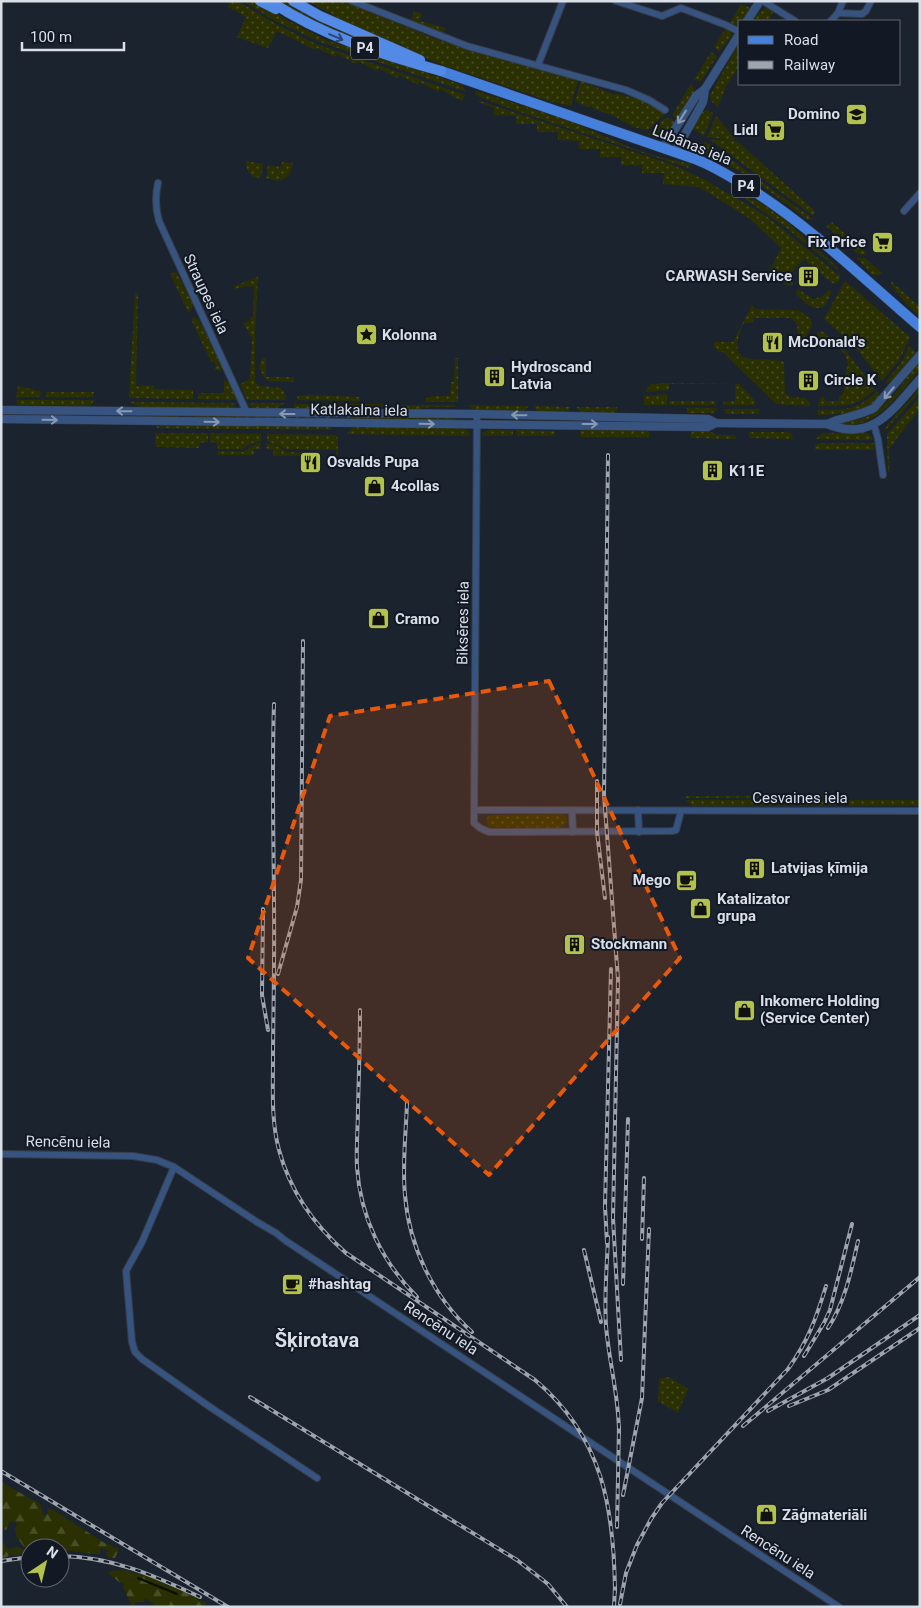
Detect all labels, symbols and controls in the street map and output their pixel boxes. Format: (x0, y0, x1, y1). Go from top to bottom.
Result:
scale bar (22, 20, 125, 52)
legend (738, 20, 901, 85)
text: 100 m (30, 28, 72, 46)
text: Road (784, 31, 818, 49)
one-way arrow (328, 33, 344, 42)
road number: P4 (351, 36, 379, 59)
text: Railway (784, 56, 835, 74)
school or university icon: Domino (844, 102, 868, 126)
place label: Domino (788, 105, 840, 123)
one-way arrow (677, 110, 688, 124)
supermarket icon: Lidl (762, 118, 786, 142)
street label: Lubānas iela (650, 121, 734, 169)
place label: Lidl (734, 121, 758, 139)
road number: P4 (732, 175, 760, 198)
supermarket icon: Fix Price (870, 230, 894, 254)
place label: Fix Price (807, 233, 866, 251)
street label: Straupes iela (180, 251, 232, 337)
building icon: CARWASH Service (796, 264, 820, 288)
place label: CARWASH Service (666, 267, 792, 285)
place icon: Kolonna (354, 323, 378, 347)
place label: Kolonna (382, 326, 437, 344)
restaurant icon: McDonald's (760, 330, 784, 354)
place label: McDonald's (788, 333, 866, 351)
place label: Hydroscand Latvia (511, 358, 592, 393)
building icon: Hydroscand Latvia (483, 364, 507, 388)
building icon: Circle K (796, 368, 820, 392)
place label: Circle K (824, 371, 877, 389)
one-way arrow (883, 386, 894, 399)
street label: Katlakalna iela (310, 400, 408, 420)
one-way arrow (117, 407, 133, 416)
one-way arrow (279, 409, 295, 418)
one-way arrow (512, 410, 528, 420)
one-way arrow (42, 415, 58, 425)
one-way arrow (204, 417, 220, 427)
one-way arrow (419, 419, 435, 429)
one-way arrow (582, 419, 598, 429)
restaurant icon: Osvalds Pupa (299, 450, 323, 474)
place label: Osvalds Pupa (327, 453, 419, 471)
building icon: K11E (701, 459, 725, 483)
place label: K11E (729, 462, 765, 480)
shop icon: 4collas (363, 474, 387, 498)
place label: 4collas (391, 477, 440, 495)
street label: Biksēres iela (453, 581, 473, 665)
shop icon: Cramo (367, 607, 391, 631)
place label: Cramo (395, 610, 440, 628)
street label: Cesvaines iela (752, 789, 848, 807)
building icon: Latvijas ķīmija (743, 856, 767, 880)
place label: Latvijas ķīmija (771, 859, 868, 877)
cafe icon: Mego (675, 868, 699, 892)
place label: Mego (633, 871, 671, 889)
place label: Katalizator grupa (717, 890, 791, 925)
shop icon: Katalizator grupa (689, 896, 713, 920)
building icon: Stockmann (563, 932, 587, 956)
place label: Stockmann (591, 935, 667, 953)
place label: Inkomerc Holding (Service Center) (760, 992, 880, 1027)
shop icon: Inkomerc Holding (Service Center) (732, 998, 756, 1022)
street label: Rencēnu iela (25, 1132, 111, 1152)
cafe icon: #hashtag (280, 1272, 304, 1296)
place label: #hashtag (308, 1275, 371, 1293)
street label: Rencēnu iela (400, 1297, 482, 1359)
district label: Šķirotava (275, 1328, 360, 1352)
shop icon: Zāģmateriāli (754, 1503, 778, 1527)
place label: Zāģmateriāli (782, 1506, 867, 1524)
street label: Rencēnu iela (737, 1521, 819, 1583)
north arrow (20, 1538, 70, 1588)
text: N (44, 1543, 61, 1562)

